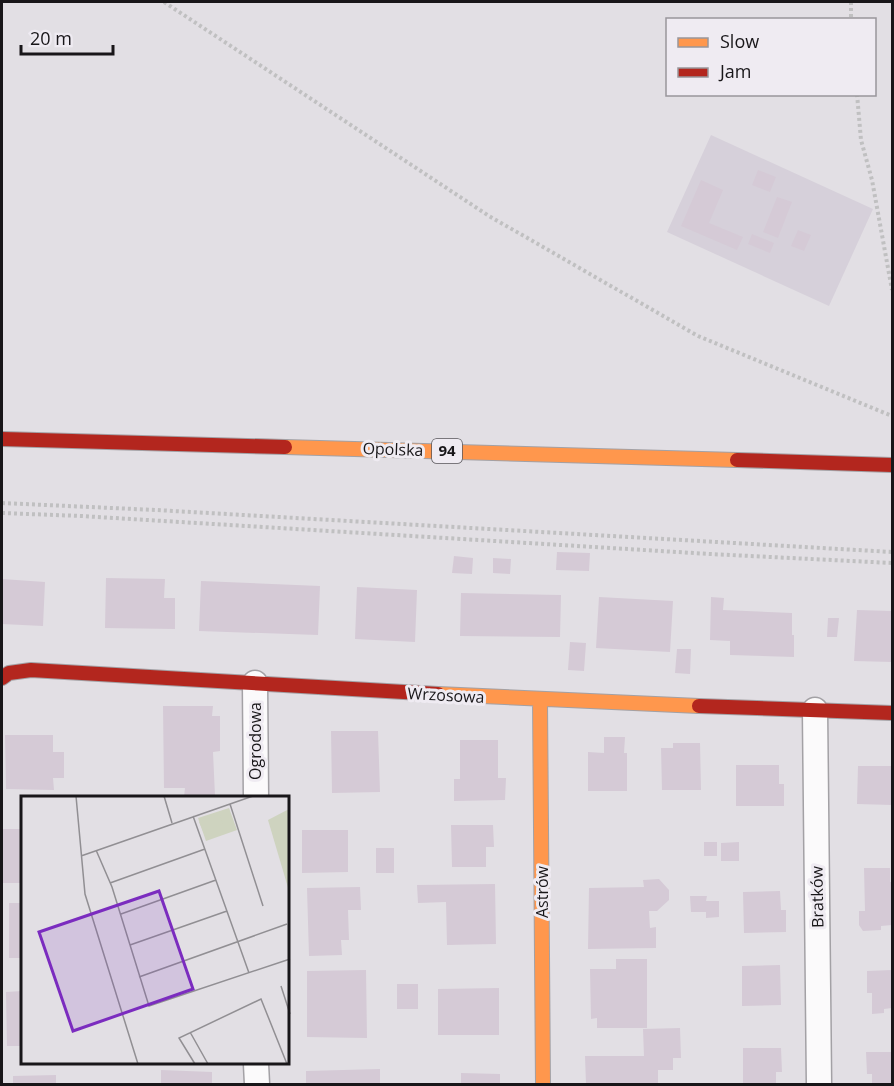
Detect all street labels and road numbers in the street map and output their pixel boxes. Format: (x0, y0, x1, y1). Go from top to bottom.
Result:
street label: Opolska (362, 437, 424, 461)
road number: 94 (432, 439, 462, 463)
street label: Wrzosowa (407, 682, 485, 708)
street label: Ogrodowa (244, 702, 266, 780)
street label: Astrów (531, 865, 553, 918)
street label: Bratków (805, 865, 829, 928)

